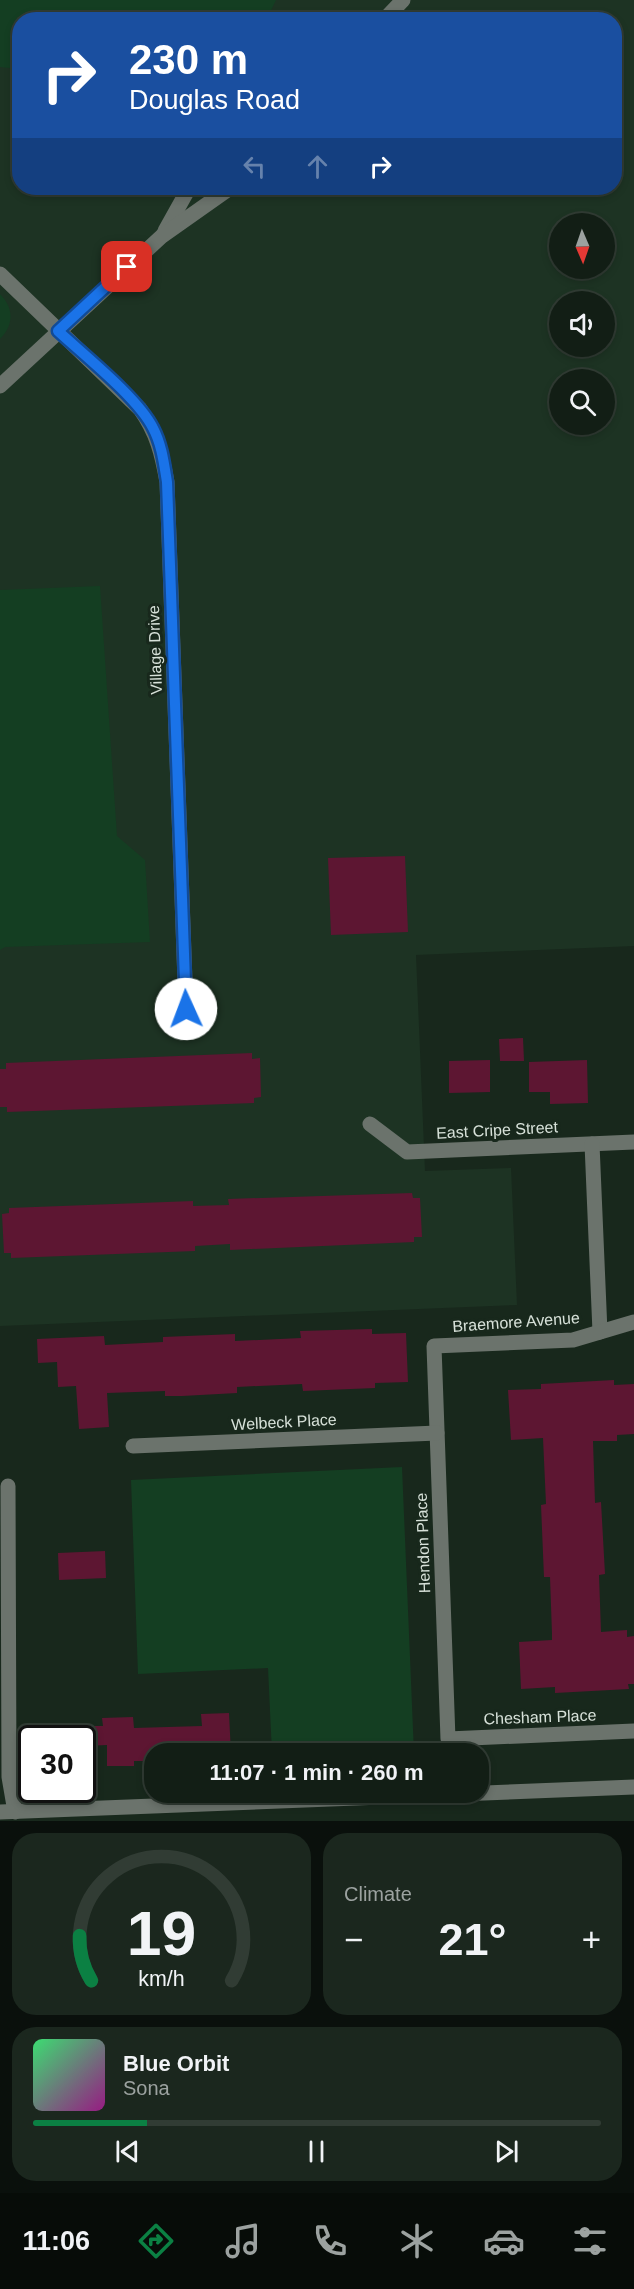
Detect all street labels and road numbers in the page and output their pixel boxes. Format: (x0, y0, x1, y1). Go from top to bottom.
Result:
street label: Village Drive (145, 605, 165, 695)
street label: East Cripe Street (436, 1118, 559, 1142)
street label: Braemore Avenue (452, 1309, 580, 1335)
street label: Welbeck Place (231, 1411, 337, 1433)
street label: Hendon Place (413, 1492, 433, 1594)
street label: Chesham Place (483, 1707, 597, 1727)

